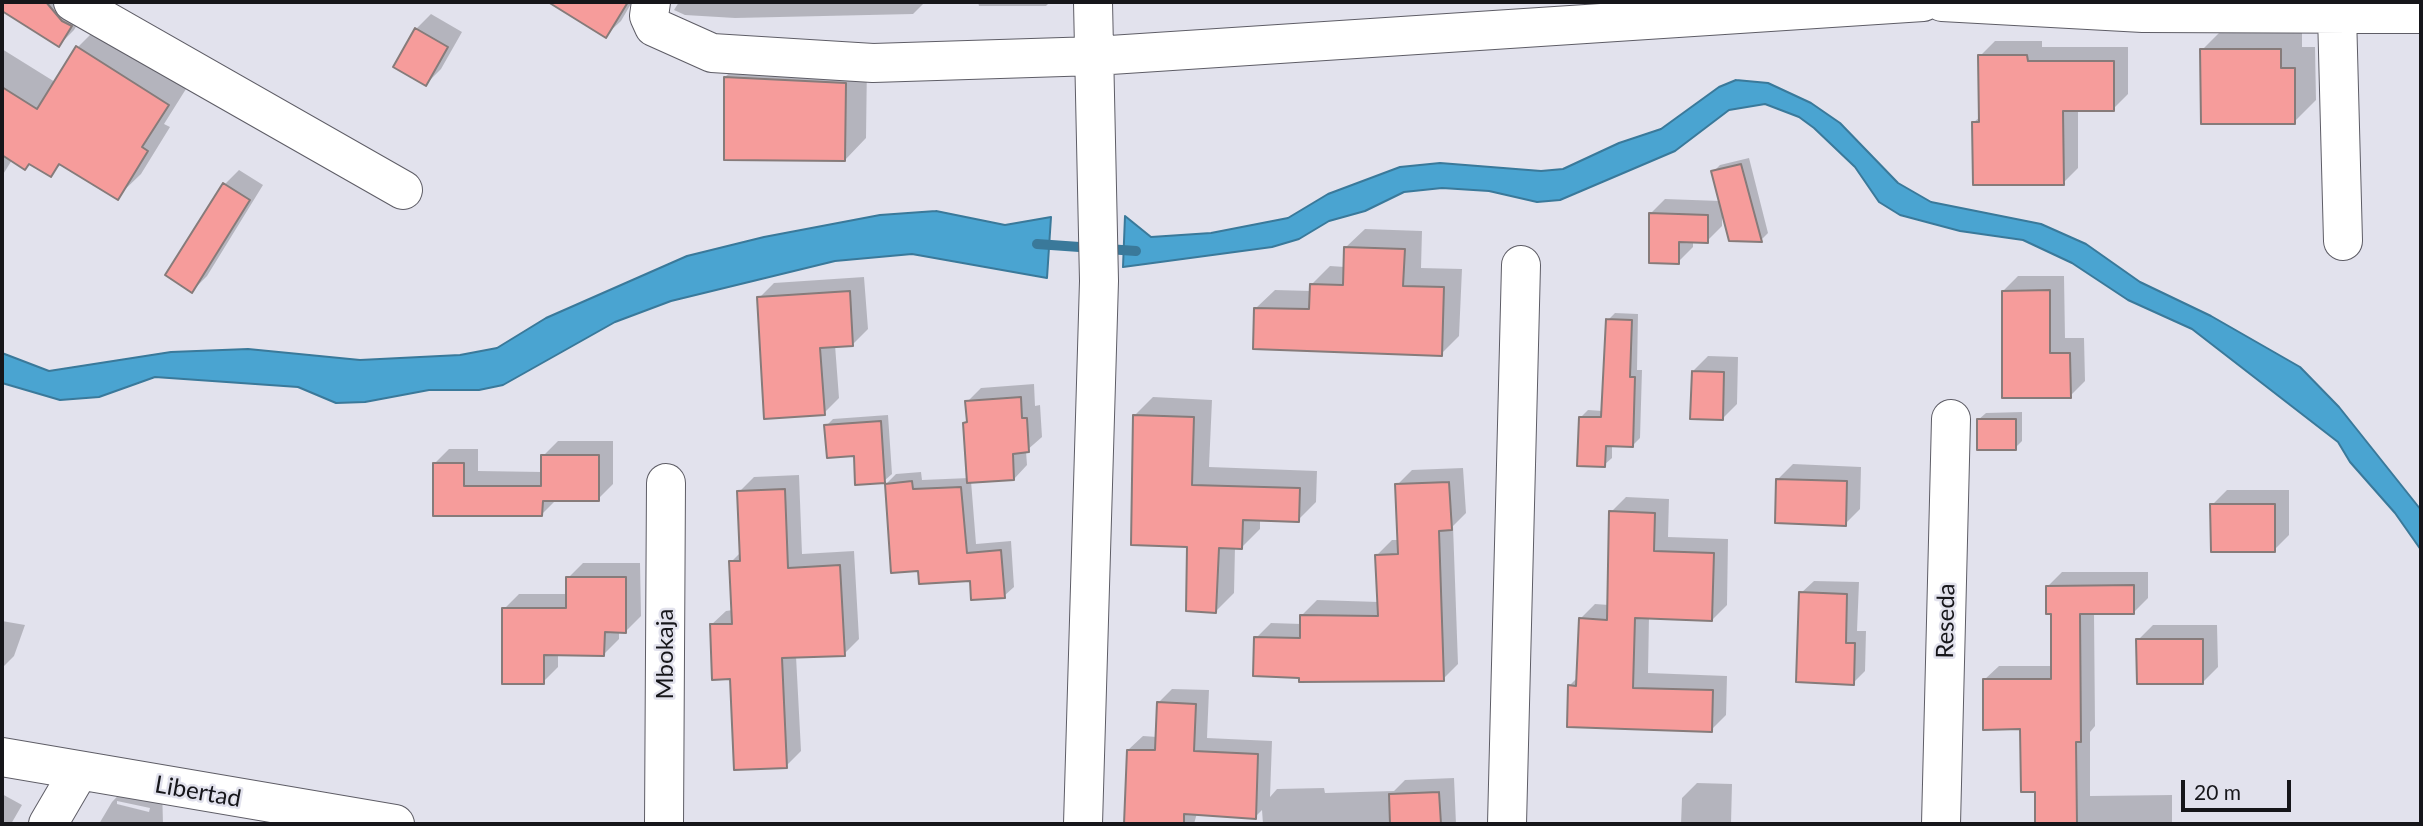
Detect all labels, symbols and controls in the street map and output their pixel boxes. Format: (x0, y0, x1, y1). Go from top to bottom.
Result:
street label: Reseda (1931, 583, 1961, 659)
street label: Mbokaja (651, 609, 679, 699)
scale bar (2185, 766, 2295, 810)
street label: Libertad (153, 770, 243, 814)
text: 20 m (2194, 779, 2241, 804)

